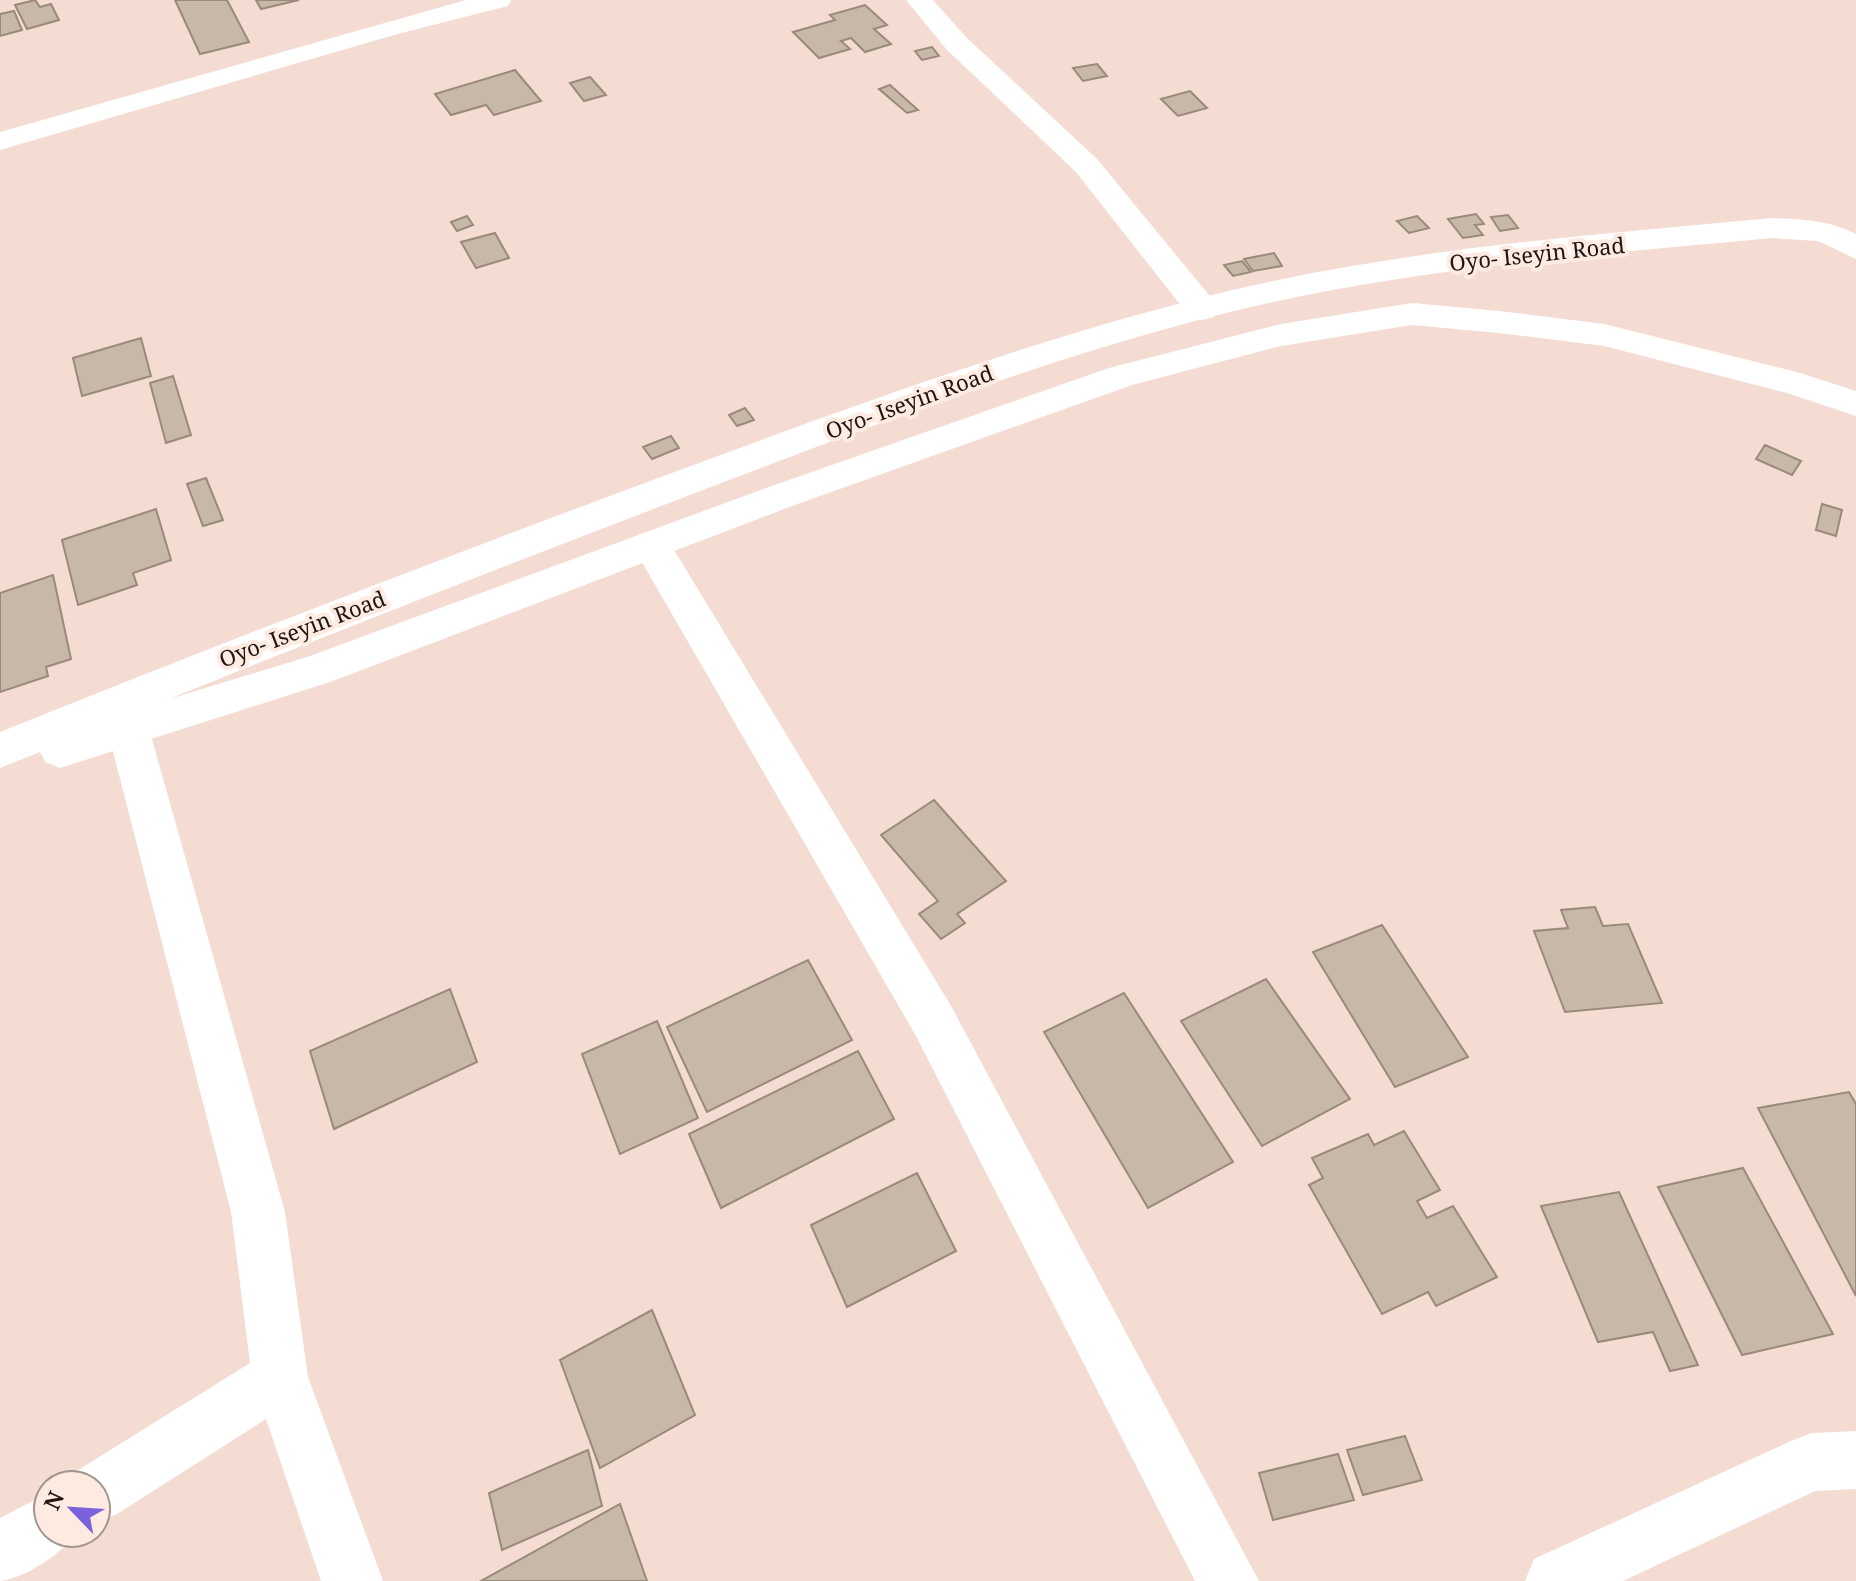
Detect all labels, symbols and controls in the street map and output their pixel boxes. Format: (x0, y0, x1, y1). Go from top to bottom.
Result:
street label: Oyo- Iseyin Road (1448, 229, 1627, 277)
street label: Oyo- Iseyin Road (821, 357, 997, 445)
street label: Oyo- Iseyin Road (214, 582, 390, 674)
north arrow (32, 1469, 112, 1549)
text: N (36, 1486, 70, 1514)

